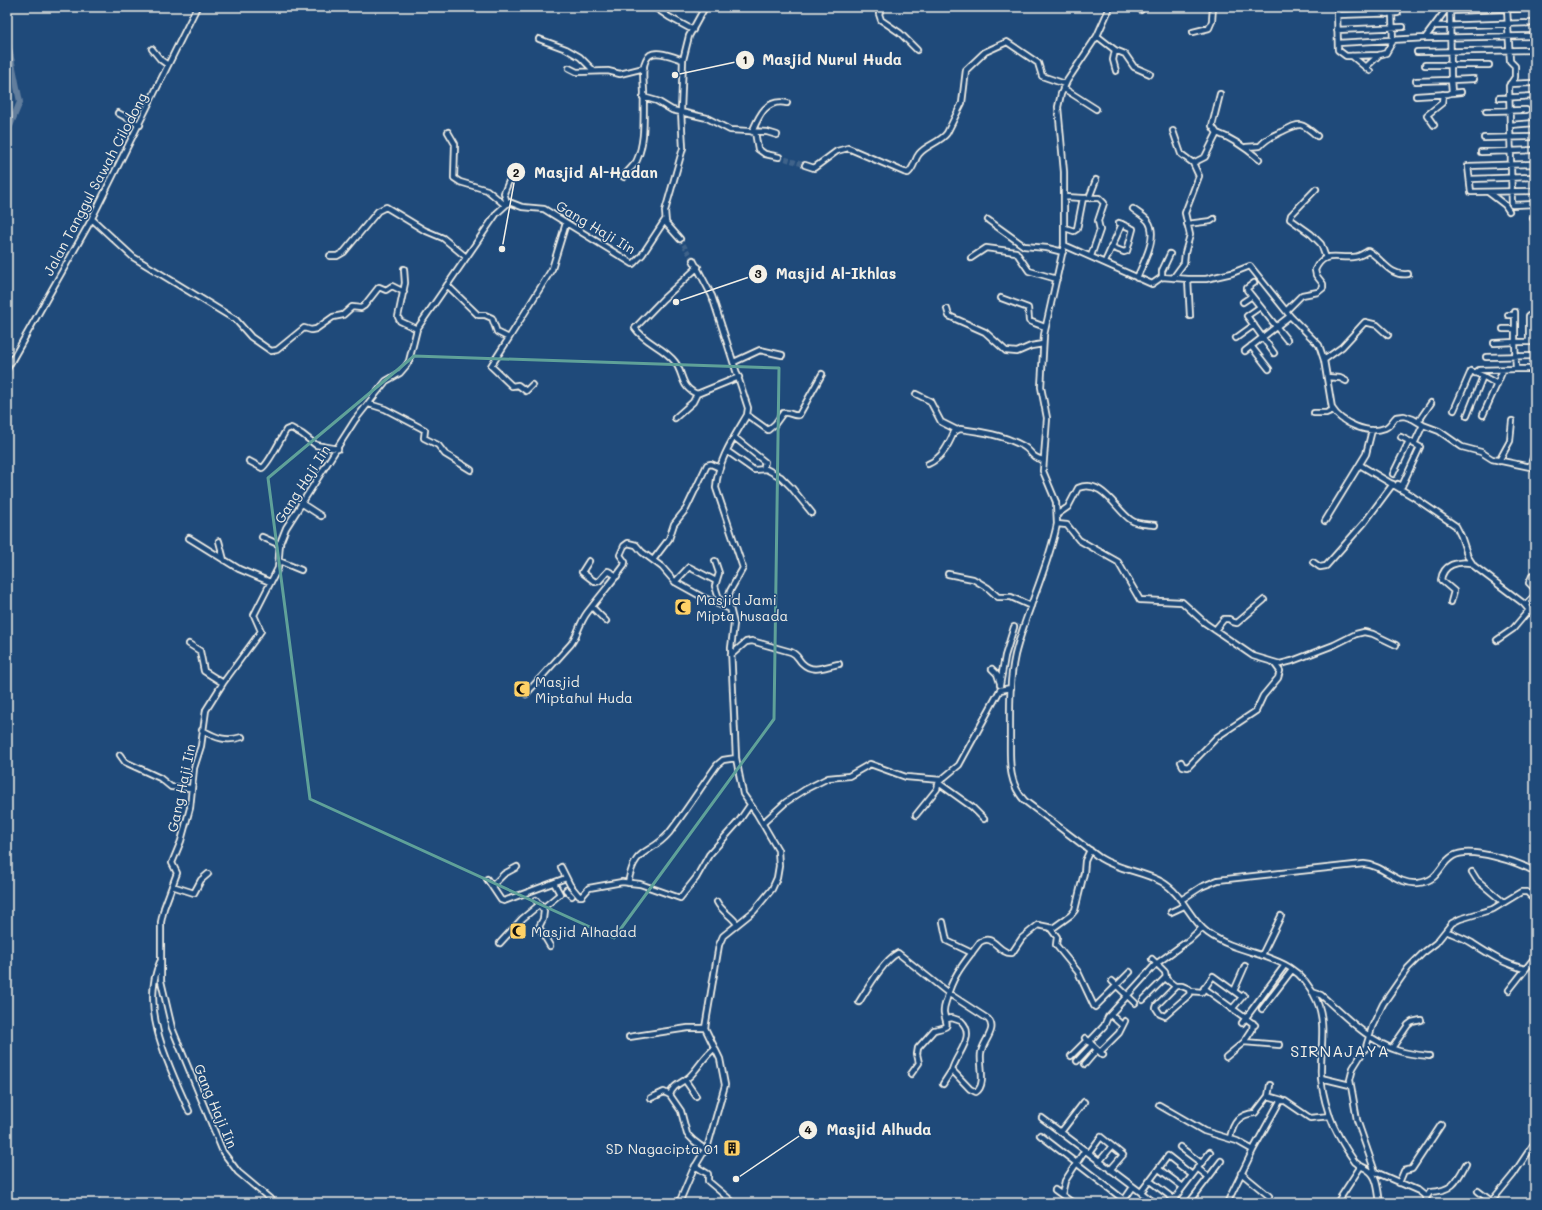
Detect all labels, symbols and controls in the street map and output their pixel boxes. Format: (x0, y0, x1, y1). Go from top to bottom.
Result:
callout: Masjid Nurul Huda (735, 46, 910, 73)
text: Masjid Nurul Huda (762, 49, 902, 69)
text: 1 (742, 51, 748, 67)
street label: Jalan Tanggul Sawah Cilodong (39, 89, 151, 279)
callout: Masjid Al-Hadan (506, 159, 666, 186)
text: Masjid Al-Hadan (534, 162, 658, 182)
text: 2 (513, 164, 520, 180)
street label: Gang Haji Iin (553, 196, 639, 258)
callout: Masjid Al-Ikhlas (748, 260, 904, 287)
text: Masjid Al-Ikhlas (776, 263, 896, 283)
text: 3 (754, 265, 762, 281)
street label: Gang Haji Iin (270, 441, 334, 527)
place label: Masjid Jami Mipta husada (696, 590, 788, 625)
mosque icon: Masjid Jami Mipta husada (673, 597, 693, 617)
place label: Masjid Miptahul Huda (535, 672, 633, 707)
mosque icon: Masjid Miptahul Huda (512, 679, 532, 699)
street label: Gang Haji Iin (162, 742, 200, 834)
mosque icon: Masjid Alhadad (508, 921, 528, 941)
place label: Masjid Alhadad (531, 922, 636, 941)
district label: SIRNAJAYA (1290, 1040, 1390, 1061)
street label: Gang Haji Iin (190, 1061, 242, 1151)
callout: Masjid Alhuda (798, 1116, 939, 1143)
text: Masjid Alhuda (826, 1119, 932, 1139)
text: 4 (804, 1121, 812, 1137)
building icon: SD Nagacipta 01 (722, 1138, 742, 1158)
place label: SD Nagacipta 01 (606, 1139, 719, 1158)

